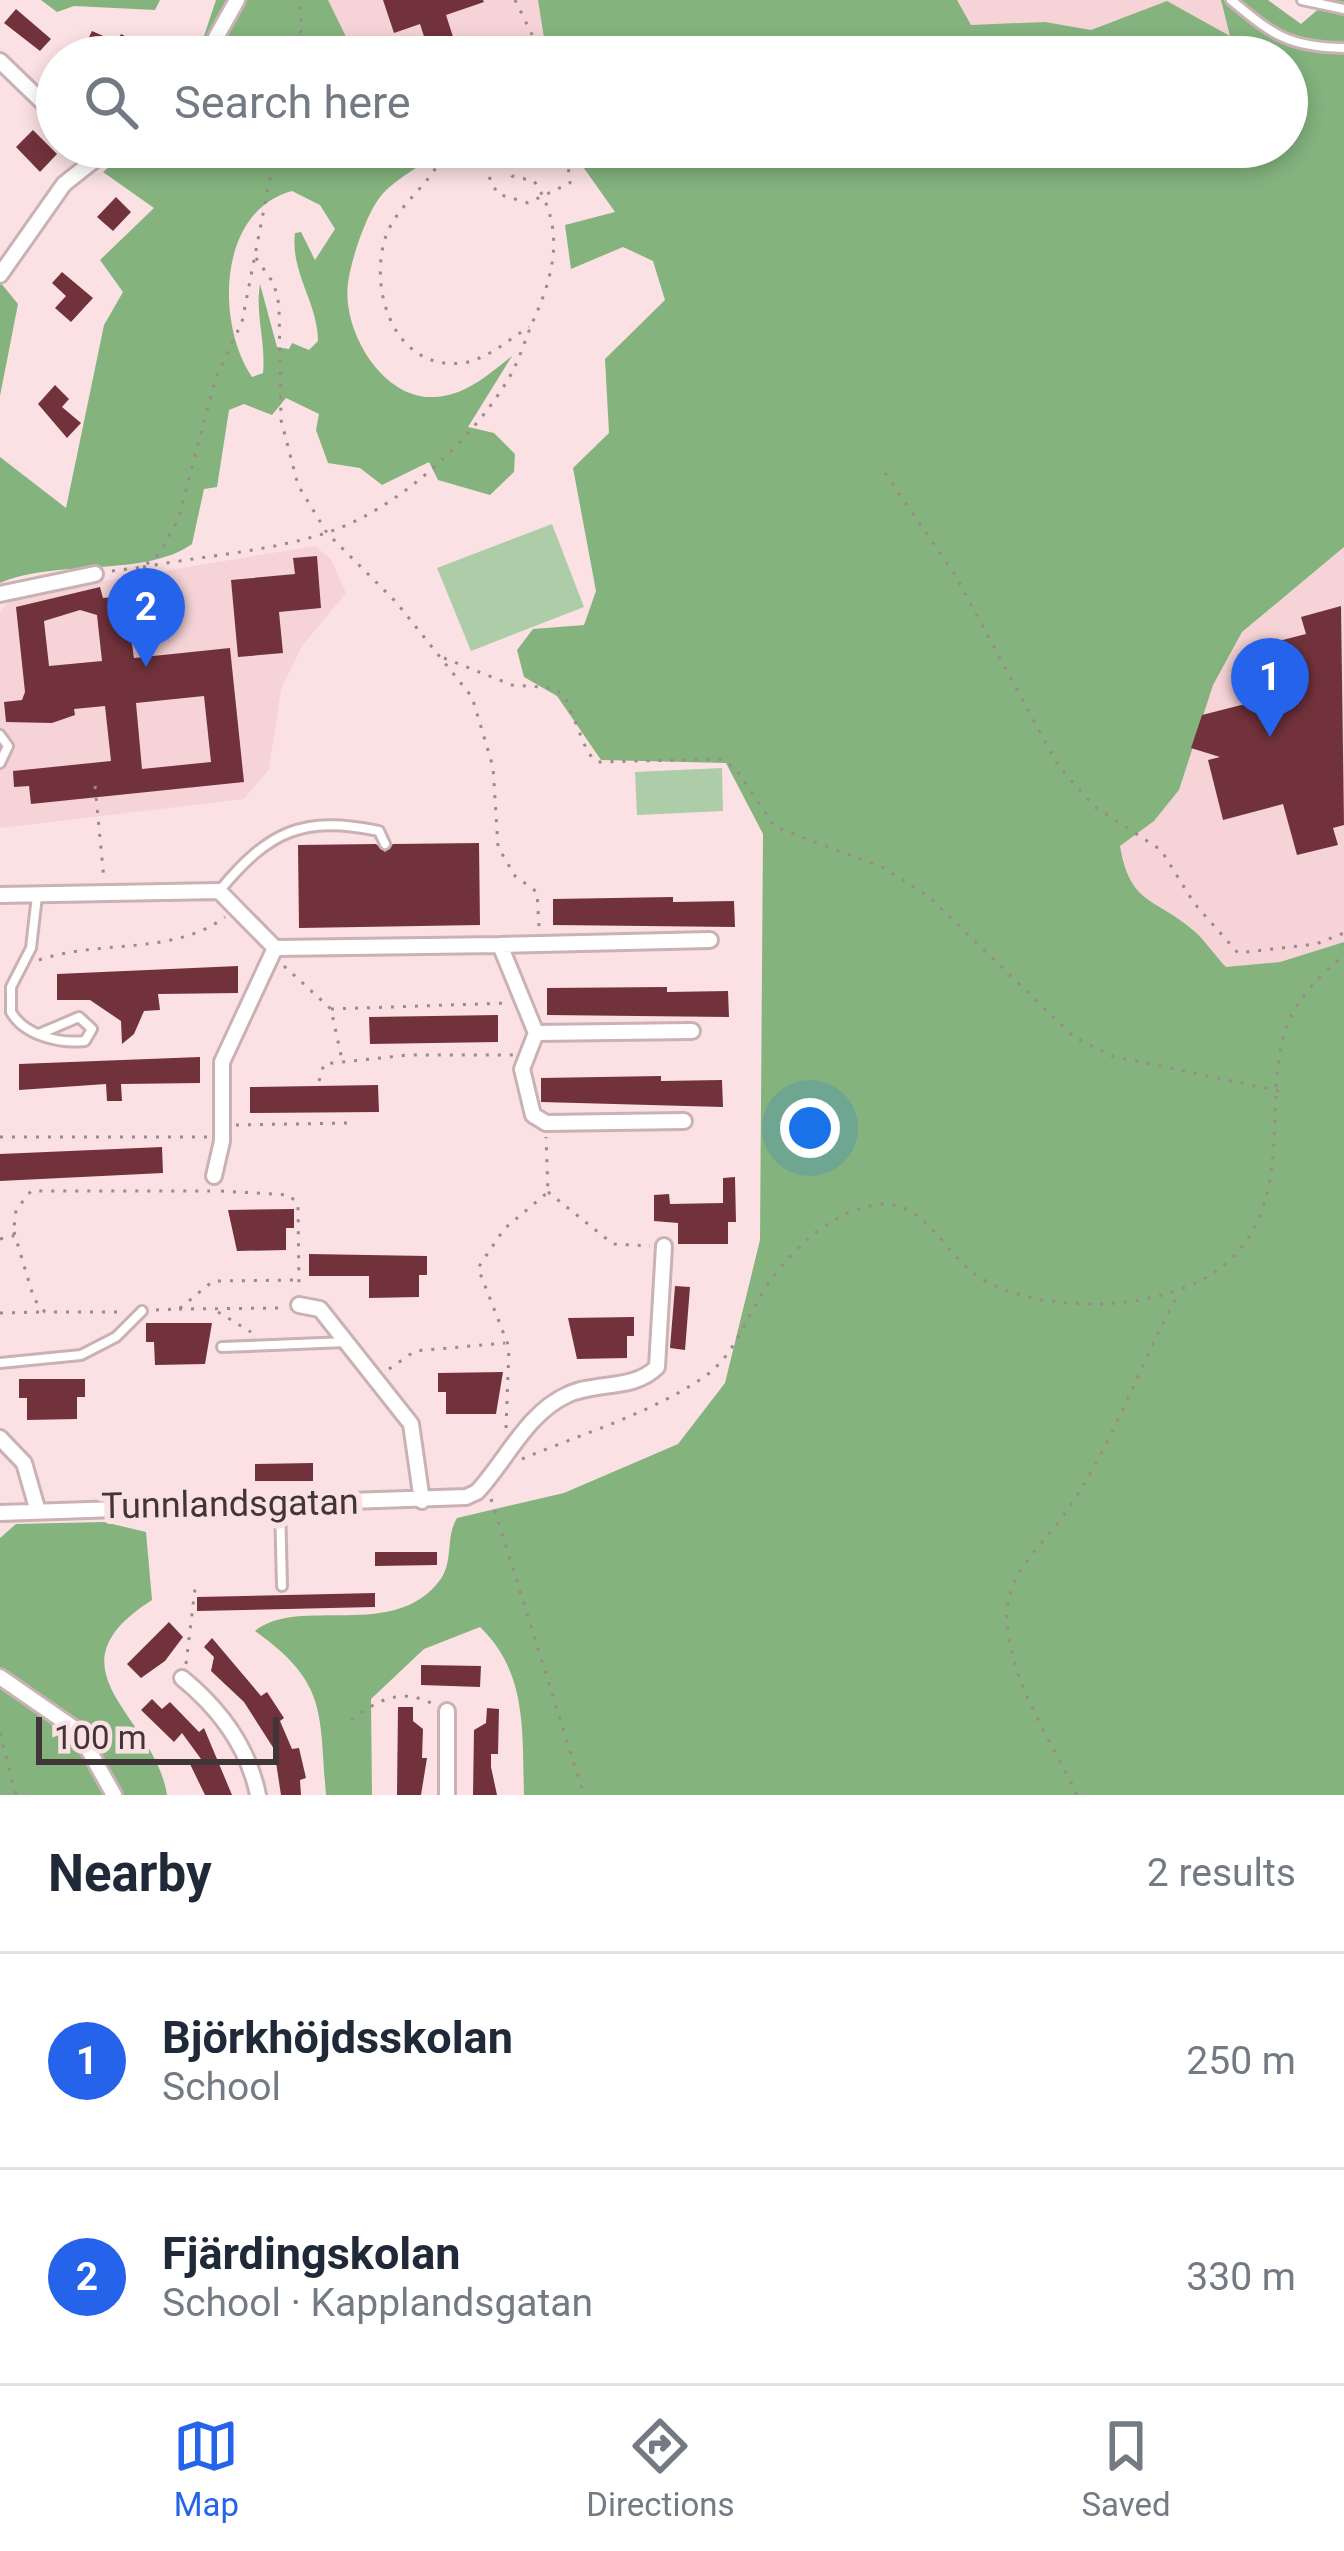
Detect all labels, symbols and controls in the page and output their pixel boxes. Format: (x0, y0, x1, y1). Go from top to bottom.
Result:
search box (36, 36, 1308, 168)
icon: search (78, 69, 144, 135)
text: Search here (174, 76, 411, 129)
pin: 2 (107, 568, 185, 667)
pin: 1 (1231, 638, 1309, 737)
your location (780, 1098, 840, 1158)
street label: Tunnlandsgatan (101, 1481, 359, 1527)
scale bar (36, 1711, 279, 1764)
text: 100 m (54, 1718, 147, 1757)
text: Nearby (48, 1844, 212, 1903)
text: 2 results (1147, 1850, 1296, 1896)
text: Björkhöjdsskolan (162, 2011, 513, 2064)
text: 1 (76, 2038, 98, 2084)
text: 250 m (1186, 2038, 1296, 2084)
text: School (162, 2064, 281, 2110)
text: Fjärdingskolan (162, 2227, 461, 2280)
text: 2 (76, 2254, 98, 2300)
text: 330 m (1186, 2254, 1296, 2300)
text: School · Kapplandsgatan (162, 2280, 593, 2326)
tab: Map (173, 2413, 239, 2524)
tab: Directions (586, 2413, 735, 2524)
tab: Saved (1081, 2413, 1171, 2524)

